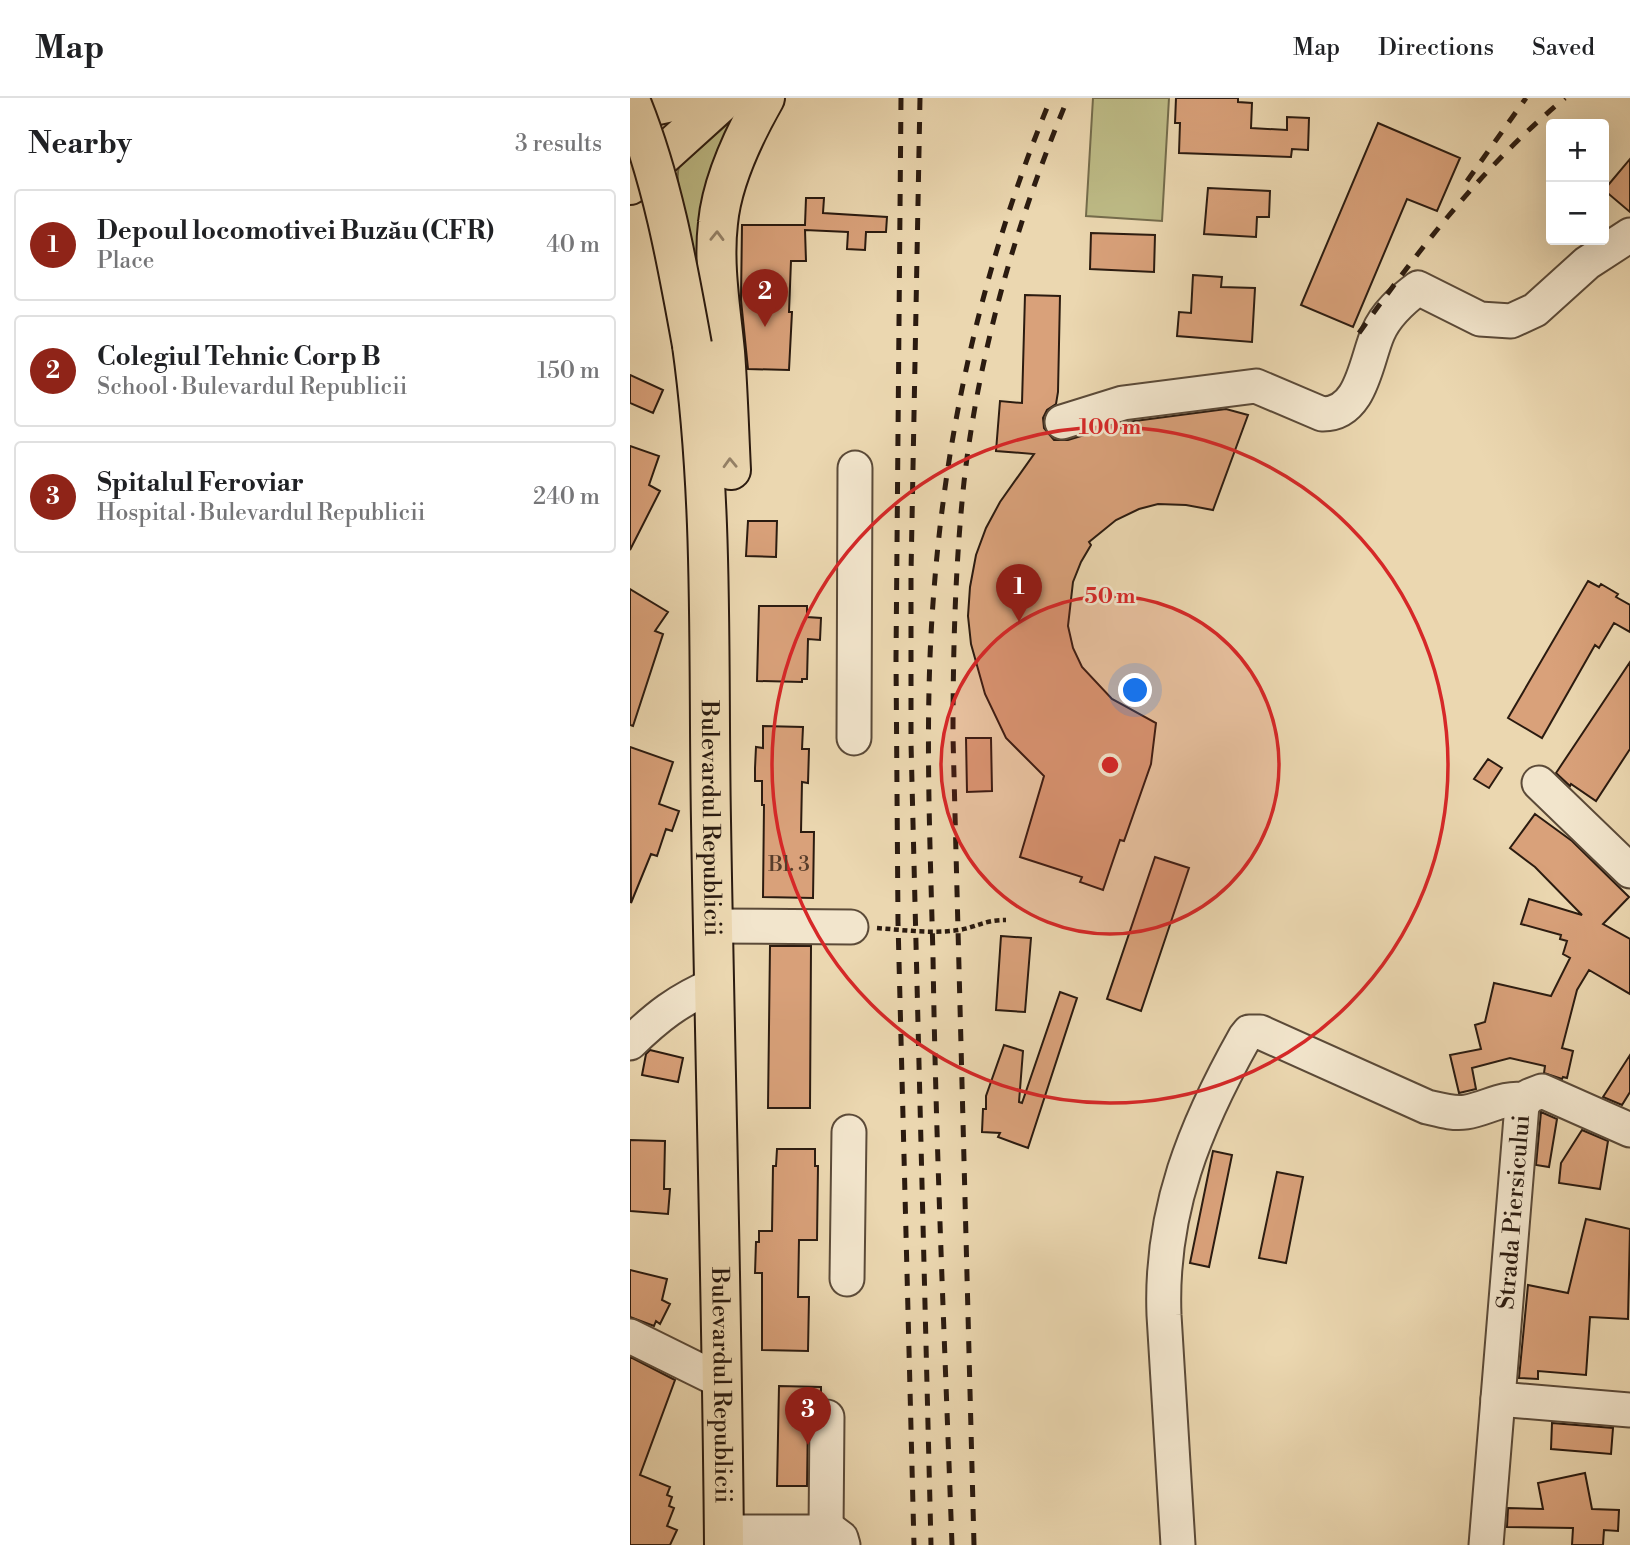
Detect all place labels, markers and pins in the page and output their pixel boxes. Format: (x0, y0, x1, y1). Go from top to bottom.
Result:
pin: 2 (742, 269, 788, 327)
pin: 1 (996, 564, 1042, 622)
centre of rings (1098, 753, 1122, 777)
pin: 3 (785, 1387, 831, 1445)

